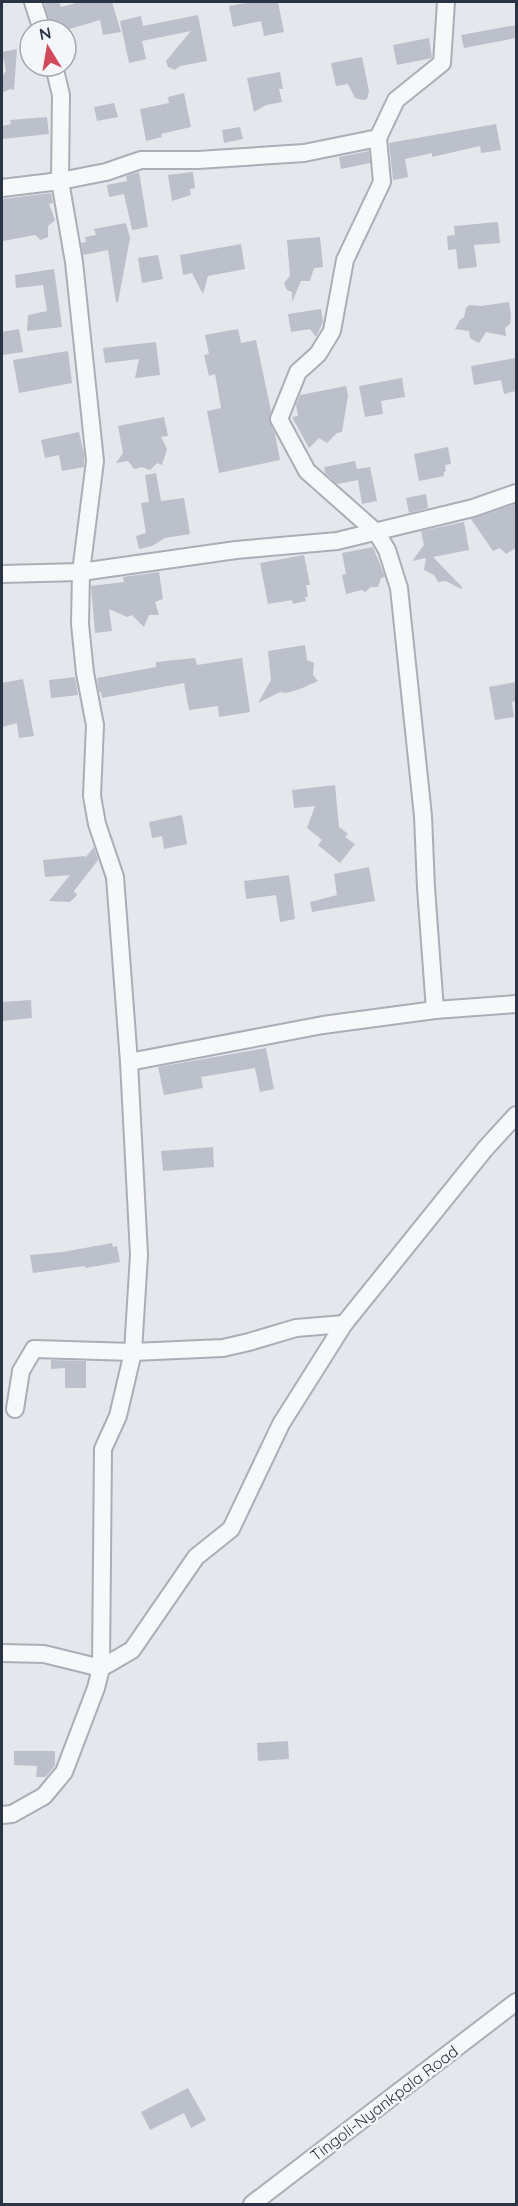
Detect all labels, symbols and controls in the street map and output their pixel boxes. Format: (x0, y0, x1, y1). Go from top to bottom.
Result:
north arrow (18, 18, 78, 78)
text: N (37, 22, 53, 44)
street label: Tingoli-Nyankpala Road (306, 2041, 462, 2165)

